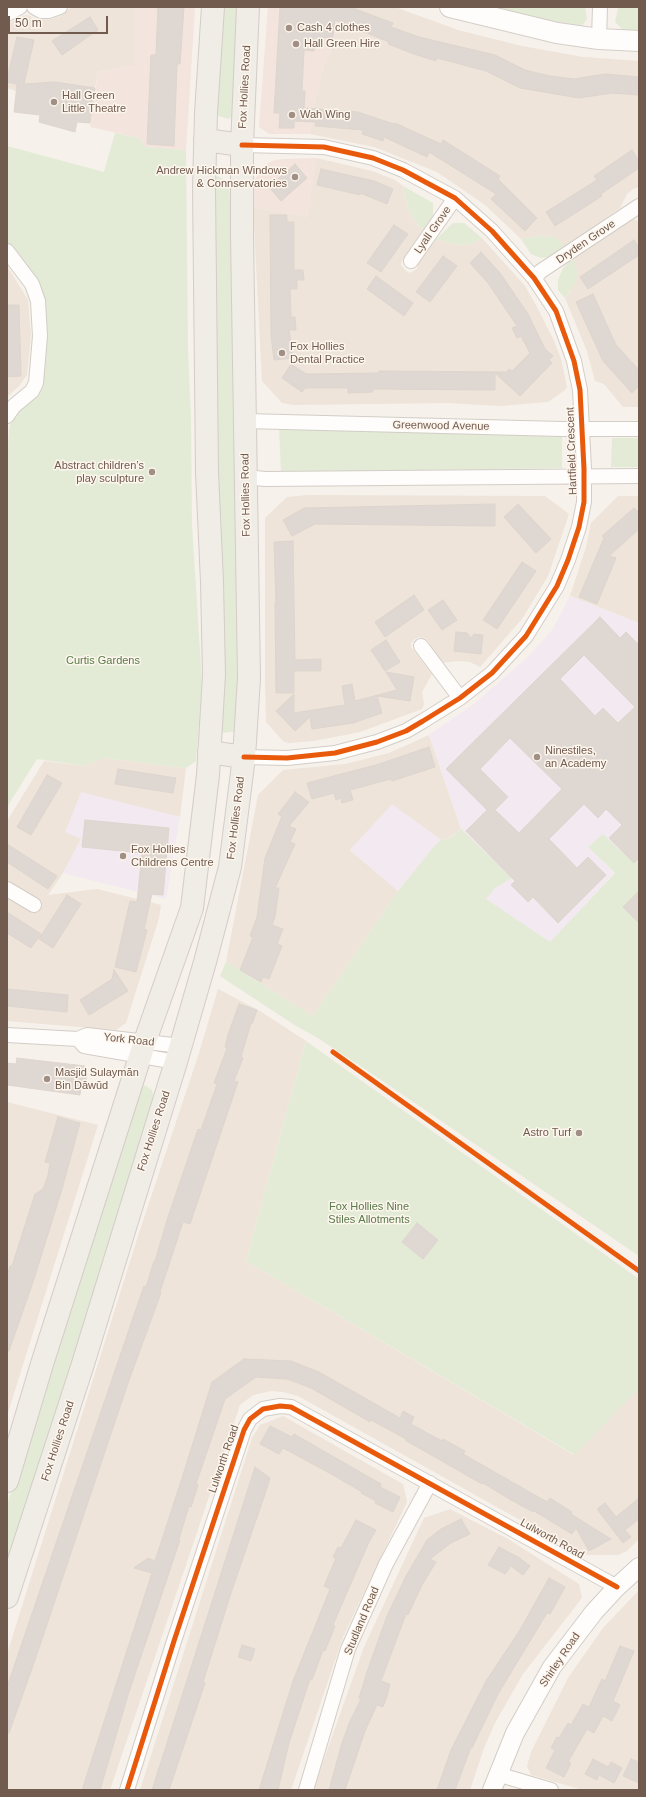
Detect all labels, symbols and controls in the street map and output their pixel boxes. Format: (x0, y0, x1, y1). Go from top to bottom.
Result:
scale bar (10, 8, 110, 34)
text: 50 m (15, 16, 42, 30)
place label: Cash 4 clothes (297, 21, 370, 35)
marker: Cash 4 clothes (284, 23, 294, 33)
place label: Hall Green Hire (304, 37, 380, 51)
marker: Hall Green Hire (291, 39, 301, 49)
street label: Fox Hollies Road (236, 45, 254, 129)
place label: Hall Green Little Theatre (62, 89, 126, 115)
marker: Hall Green Little Theatre (49, 97, 59, 107)
place label: Wah Wing (300, 108, 350, 122)
marker: Wah Wing (287, 110, 297, 120)
place label: Andrew Hickman Windows & Connservatories (156, 164, 287, 190)
marker: Andrew Hickman Windows & Connservatories (290, 172, 300, 182)
street label: Lyall Grove (412, 204, 454, 256)
street label: Dryden Grove (554, 217, 618, 267)
place label: Fox Hollies Dental Practice (290, 340, 365, 366)
marker: Fox Hollies Dental Practice (277, 348, 287, 358)
street label: Hartfield Crescent (564, 407, 580, 495)
street label: Greenwood Avenue (392, 419, 490, 433)
street label: Fox Hollies Road (239, 453, 253, 537)
place label: Abstract children’s play sculpture (54, 459, 144, 485)
marker: Abstract children’s play sculpture (147, 467, 157, 477)
park label: Curtis Gardens (66, 654, 140, 668)
place label: Ninestiles, an Academy (545, 744, 606, 770)
marker: Ninestiles, an Academy (532, 752, 542, 762)
street label: Fox Hollies Road (224, 776, 248, 860)
place label: Fox Hollies Childrens Centre (131, 843, 214, 869)
marker: Fox Hollies Childrens Centre (118, 851, 128, 861)
street label: York Road (103, 1031, 155, 1049)
place label: Masjid Sulaymān Bin Dāwūd (55, 1066, 139, 1092)
marker: Masjid Sulaymān Bin Dāwūd (42, 1074, 52, 1084)
street label: Fox Hollies Road (135, 1089, 173, 1173)
place label: Astro Turf (523, 1126, 571, 1140)
marker: Astro Turf (574, 1128, 584, 1138)
park label: Fox Hollies Nine Stiles Allotments (328, 1200, 410, 1226)
street label: Fox Hollies Road (39, 1399, 77, 1483)
street label: Lulworth Road (206, 1423, 242, 1495)
street label: Lulworth Road (518, 1516, 586, 1562)
street label: Studland Road (342, 1585, 382, 1657)
street label: Shirley Road (537, 1630, 583, 1690)

